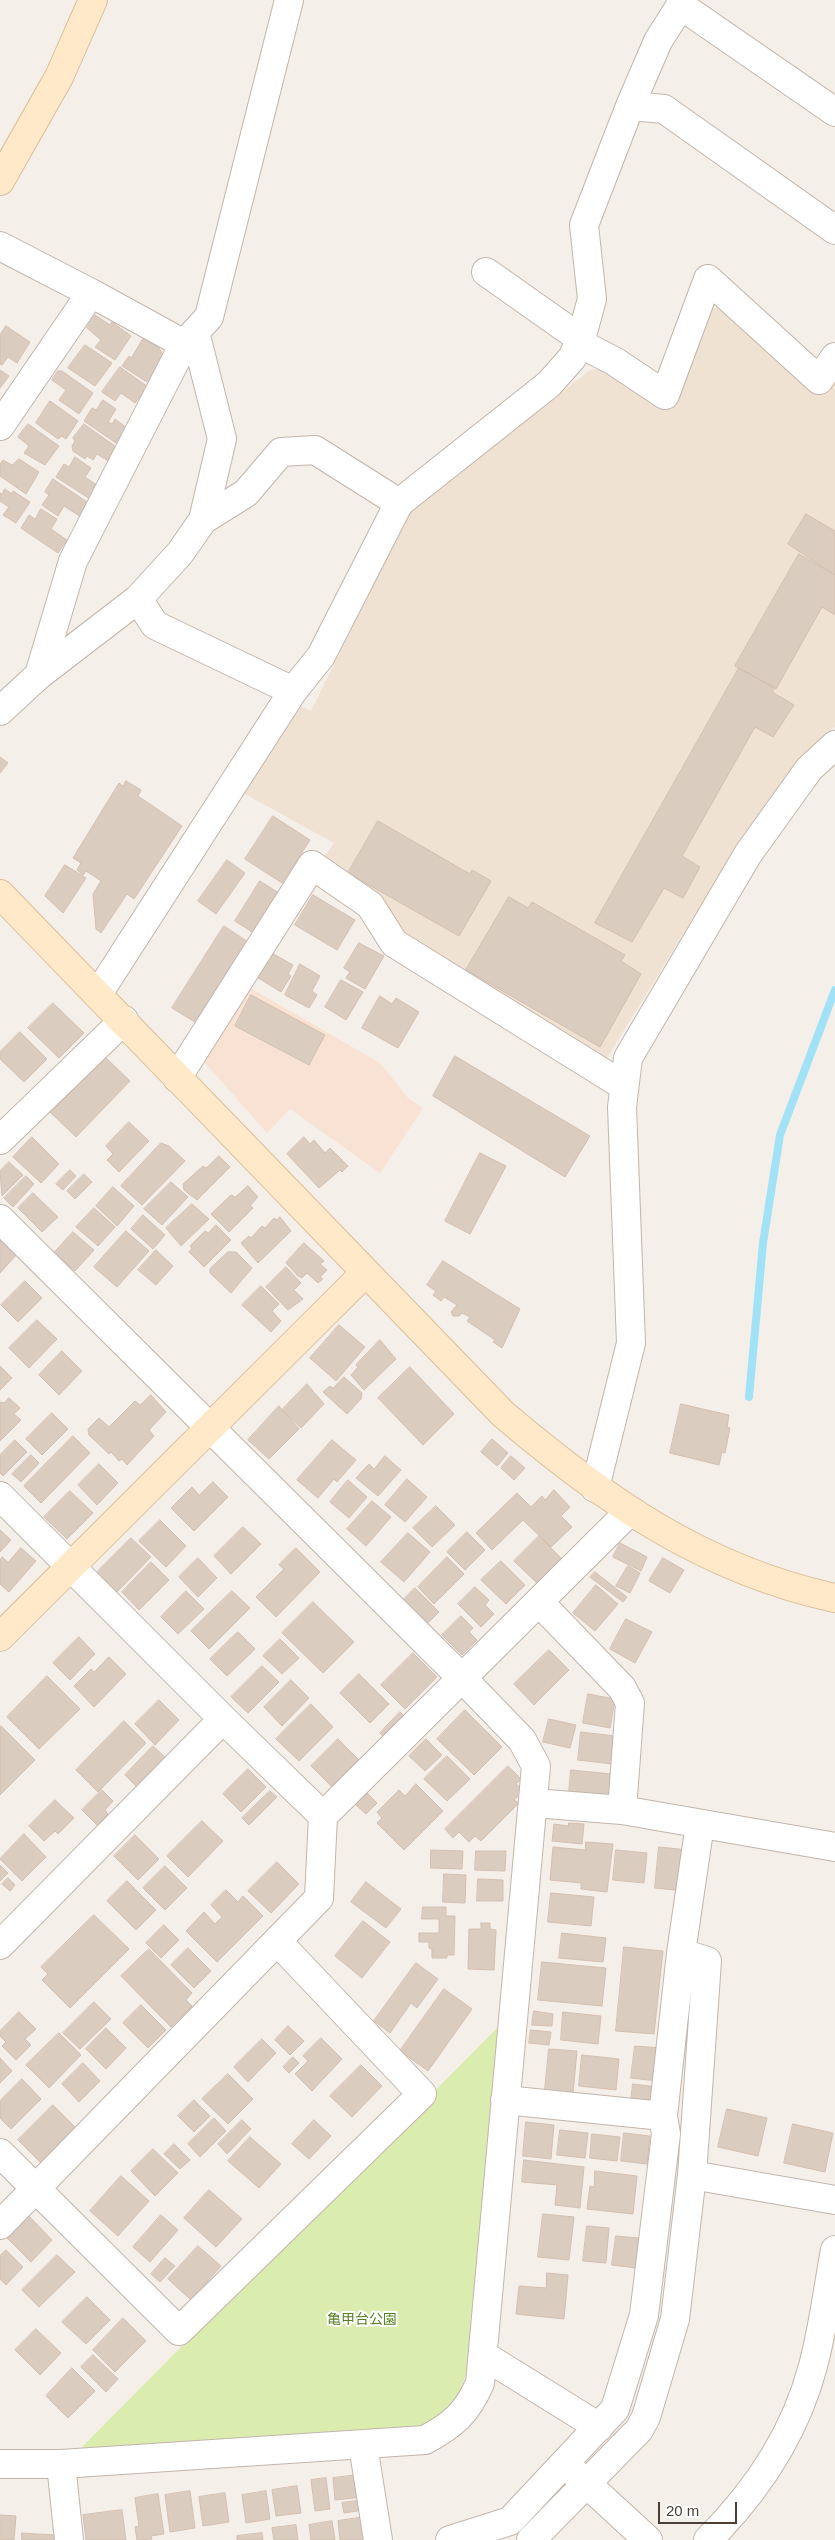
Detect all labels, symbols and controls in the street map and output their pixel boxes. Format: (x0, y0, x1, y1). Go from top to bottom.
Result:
park label: 亀甲台公園 (327, 2312, 397, 2328)
scale bar (660, 2492, 739, 2524)
text: 20 m (666, 2502, 699, 2519)

